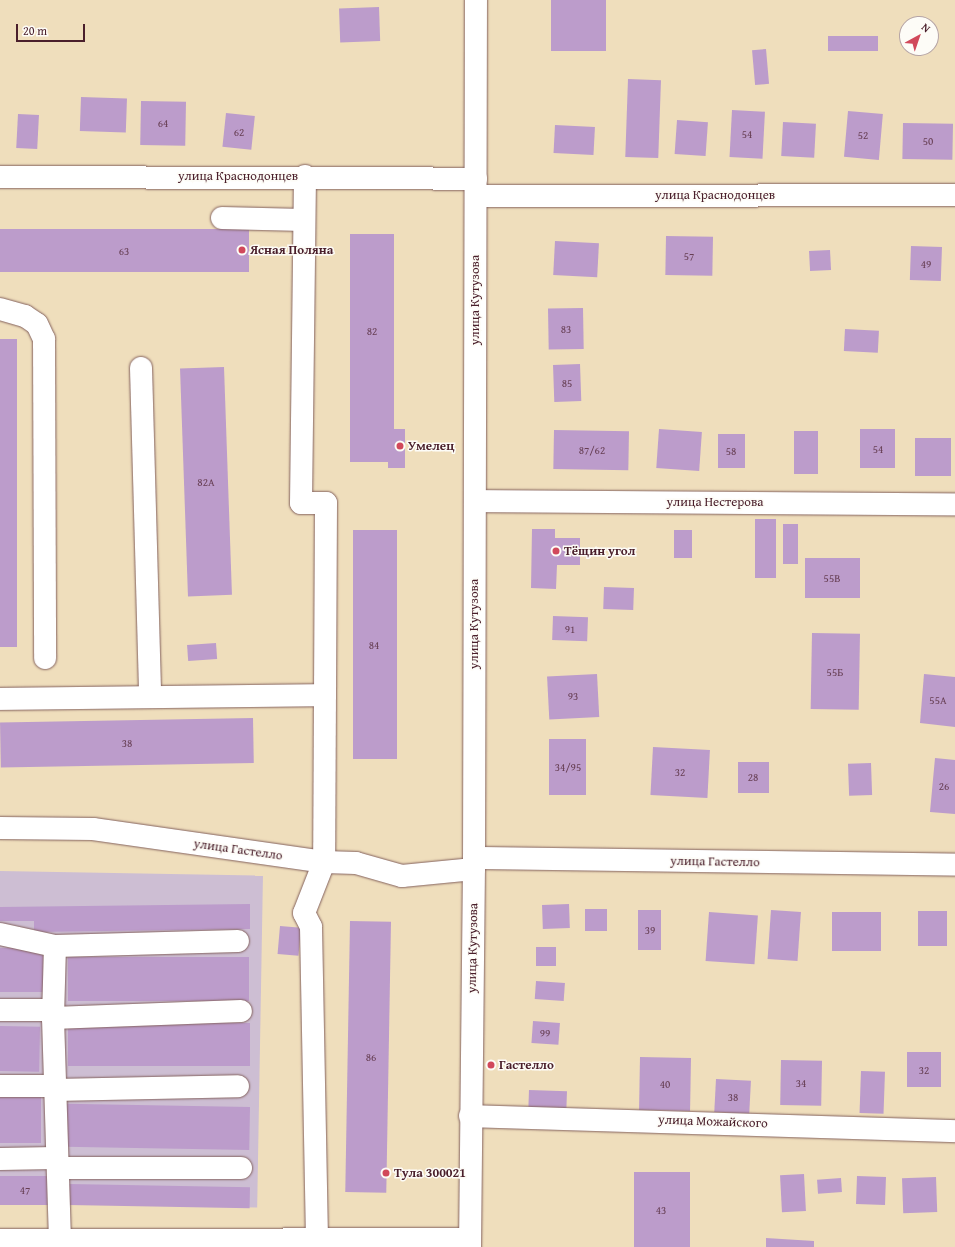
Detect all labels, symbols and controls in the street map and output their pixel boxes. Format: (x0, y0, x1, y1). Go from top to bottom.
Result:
scale bar (18, 16, 87, 42)
north arrow (899, 16, 939, 56)
text: N (918, 19, 934, 36)
text: 20 m (23, 22, 47, 39)
house number: 64 (158, 116, 168, 130)
house number: 62 (234, 125, 244, 139)
house number: 54 (742, 127, 752, 141)
house number: 52 (858, 128, 868, 142)
house number: 50 (923, 134, 933, 148)
street label: улица Краснодонцев (178, 168, 298, 184)
street label: улица Краснодонцев (655, 187, 775, 203)
place label: Ясная Поляна (250, 242, 333, 258)
house number: 63 (119, 244, 129, 258)
marker: Ясная Поляна (237, 245, 247, 255)
house number: 57 (684, 249, 694, 263)
street label: улица Кутузова (467, 255, 483, 345)
house number: 49 (921, 257, 931, 271)
house number: 83 (561, 322, 571, 336)
house number: 82 (367, 324, 377, 338)
house number: 85 (562, 376, 572, 390)
place label: Умелец (408, 438, 455, 454)
marker: Умелец (395, 441, 405, 451)
house number: 54 (873, 442, 883, 456)
house number: 87/62 (579, 443, 605, 457)
house number: 58 (726, 444, 736, 458)
house number: 82А (197, 475, 215, 489)
street label: улица Нестерова (666, 494, 764, 510)
place label: Тёщин угол (564, 543, 635, 559)
marker: Тёщин угол (551, 546, 561, 556)
house number: 55В (824, 571, 840, 585)
street label: улица Кутузова (466, 579, 482, 669)
house number: 91 (565, 622, 575, 636)
house number: 84 (369, 638, 379, 652)
house number: 55Б (827, 665, 843, 679)
house number: 93 (568, 689, 578, 703)
house number: 55А (929, 693, 947, 707)
house number: 38 (122, 736, 132, 750)
house number: 34/95 (555, 760, 581, 774)
house number: 32 (675, 765, 685, 779)
house number: 28 (748, 770, 758, 784)
house number: 26 (939, 779, 949, 793)
street label: улица Гастелло (193, 836, 283, 864)
street label: улица Гастелло (670, 853, 760, 871)
street label: улица Кутузова (464, 903, 482, 993)
house number: 39 (645, 923, 655, 937)
house number: 99 (540, 1026, 550, 1040)
house number: 86 (366, 1050, 376, 1064)
place label: Гастелло (499, 1057, 554, 1073)
marker: Гастелло (486, 1060, 496, 1070)
house number: 32 (919, 1063, 929, 1077)
house number: 34 (796, 1076, 806, 1090)
house number: 40 (660, 1077, 670, 1091)
house number: 38 (728, 1090, 738, 1104)
street label: улица Можайского (658, 1112, 768, 1132)
place label: Тула 300021 (394, 1165, 466, 1181)
marker: Тула 300021 (381, 1168, 391, 1178)
house number: 47 (20, 1183, 30, 1197)
house number: 43 (656, 1203, 666, 1217)

